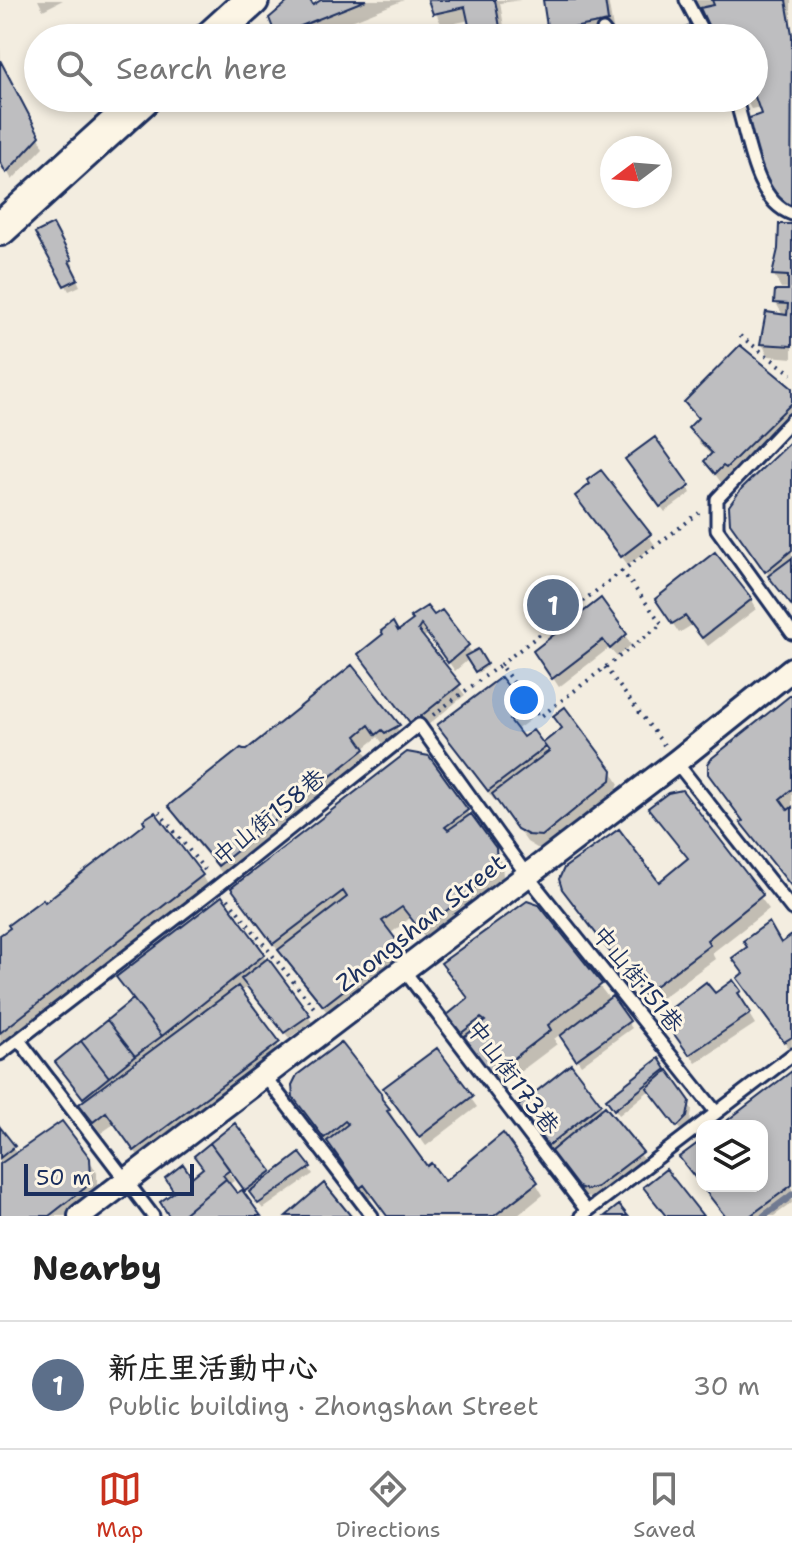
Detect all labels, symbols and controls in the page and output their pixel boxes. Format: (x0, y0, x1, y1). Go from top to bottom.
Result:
search box (24, 24, 768, 112)
icon: search (52, 46, 96, 90)
text: Search here (116, 48, 287, 89)
north arrow (600, 136, 672, 208)
pin: 1 (527, 575, 579, 635)
your location (504, 680, 544, 720)
street label: 中山街158巷 (206, 762, 332, 872)
street label: Zhongshan Street (330, 847, 512, 999)
street label: 中山街151巷 (585, 919, 691, 1039)
street label: 中山街173巷 (459, 1013, 567, 1141)
map controls (696, 1120, 768, 1192)
button: layers (696, 1120, 768, 1192)
scale bar (24, 1160, 194, 1196)
text: 50 m (36, 1163, 91, 1192)
text: Nearby (32, 1245, 162, 1291)
text: 新庄里活動中心 (108, 1347, 318, 1388)
text: 1 (52, 1368, 64, 1403)
text: 30 m (693, 1368, 760, 1403)
text: Public building · Zhongshan Street (108, 1388, 539, 1423)
tab: Map (96, 1467, 143, 1544)
tab: Directions (336, 1467, 441, 1544)
tab: Saved (633, 1467, 696, 1544)

